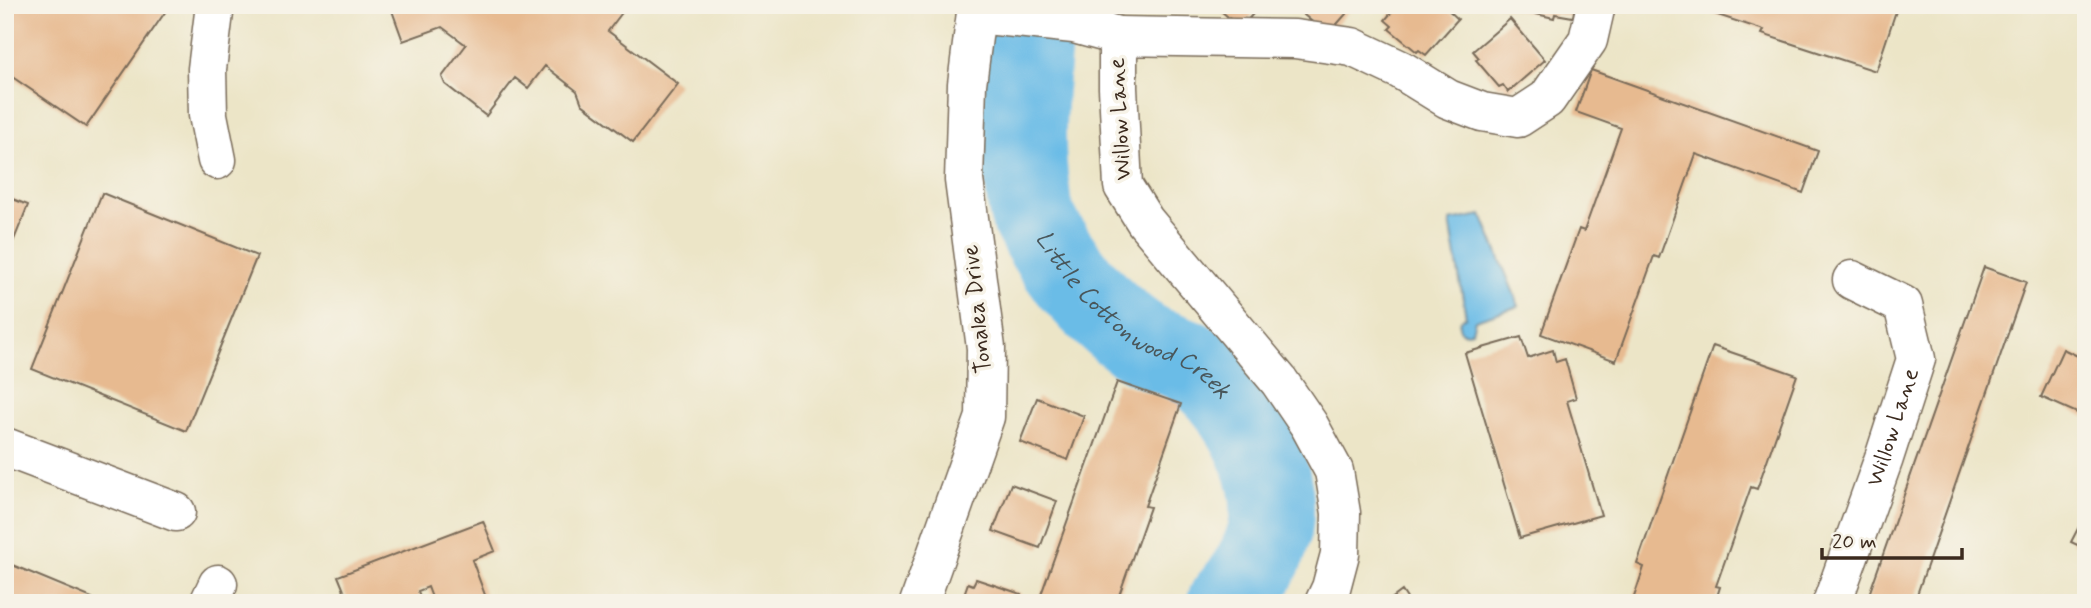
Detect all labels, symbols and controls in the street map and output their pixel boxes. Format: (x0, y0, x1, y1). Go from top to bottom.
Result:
street label: Willow Lane (1103, 57, 1139, 181)
water label: Little Cottonwood Creek (1028, 225, 1238, 406)
street label: Tonalea Drive (956, 243, 1000, 375)
street label: Willow Lane (1860, 365, 1927, 491)
scale bar (1822, 517, 1962, 561)
text: 20 m (1832, 528, 1877, 556)

